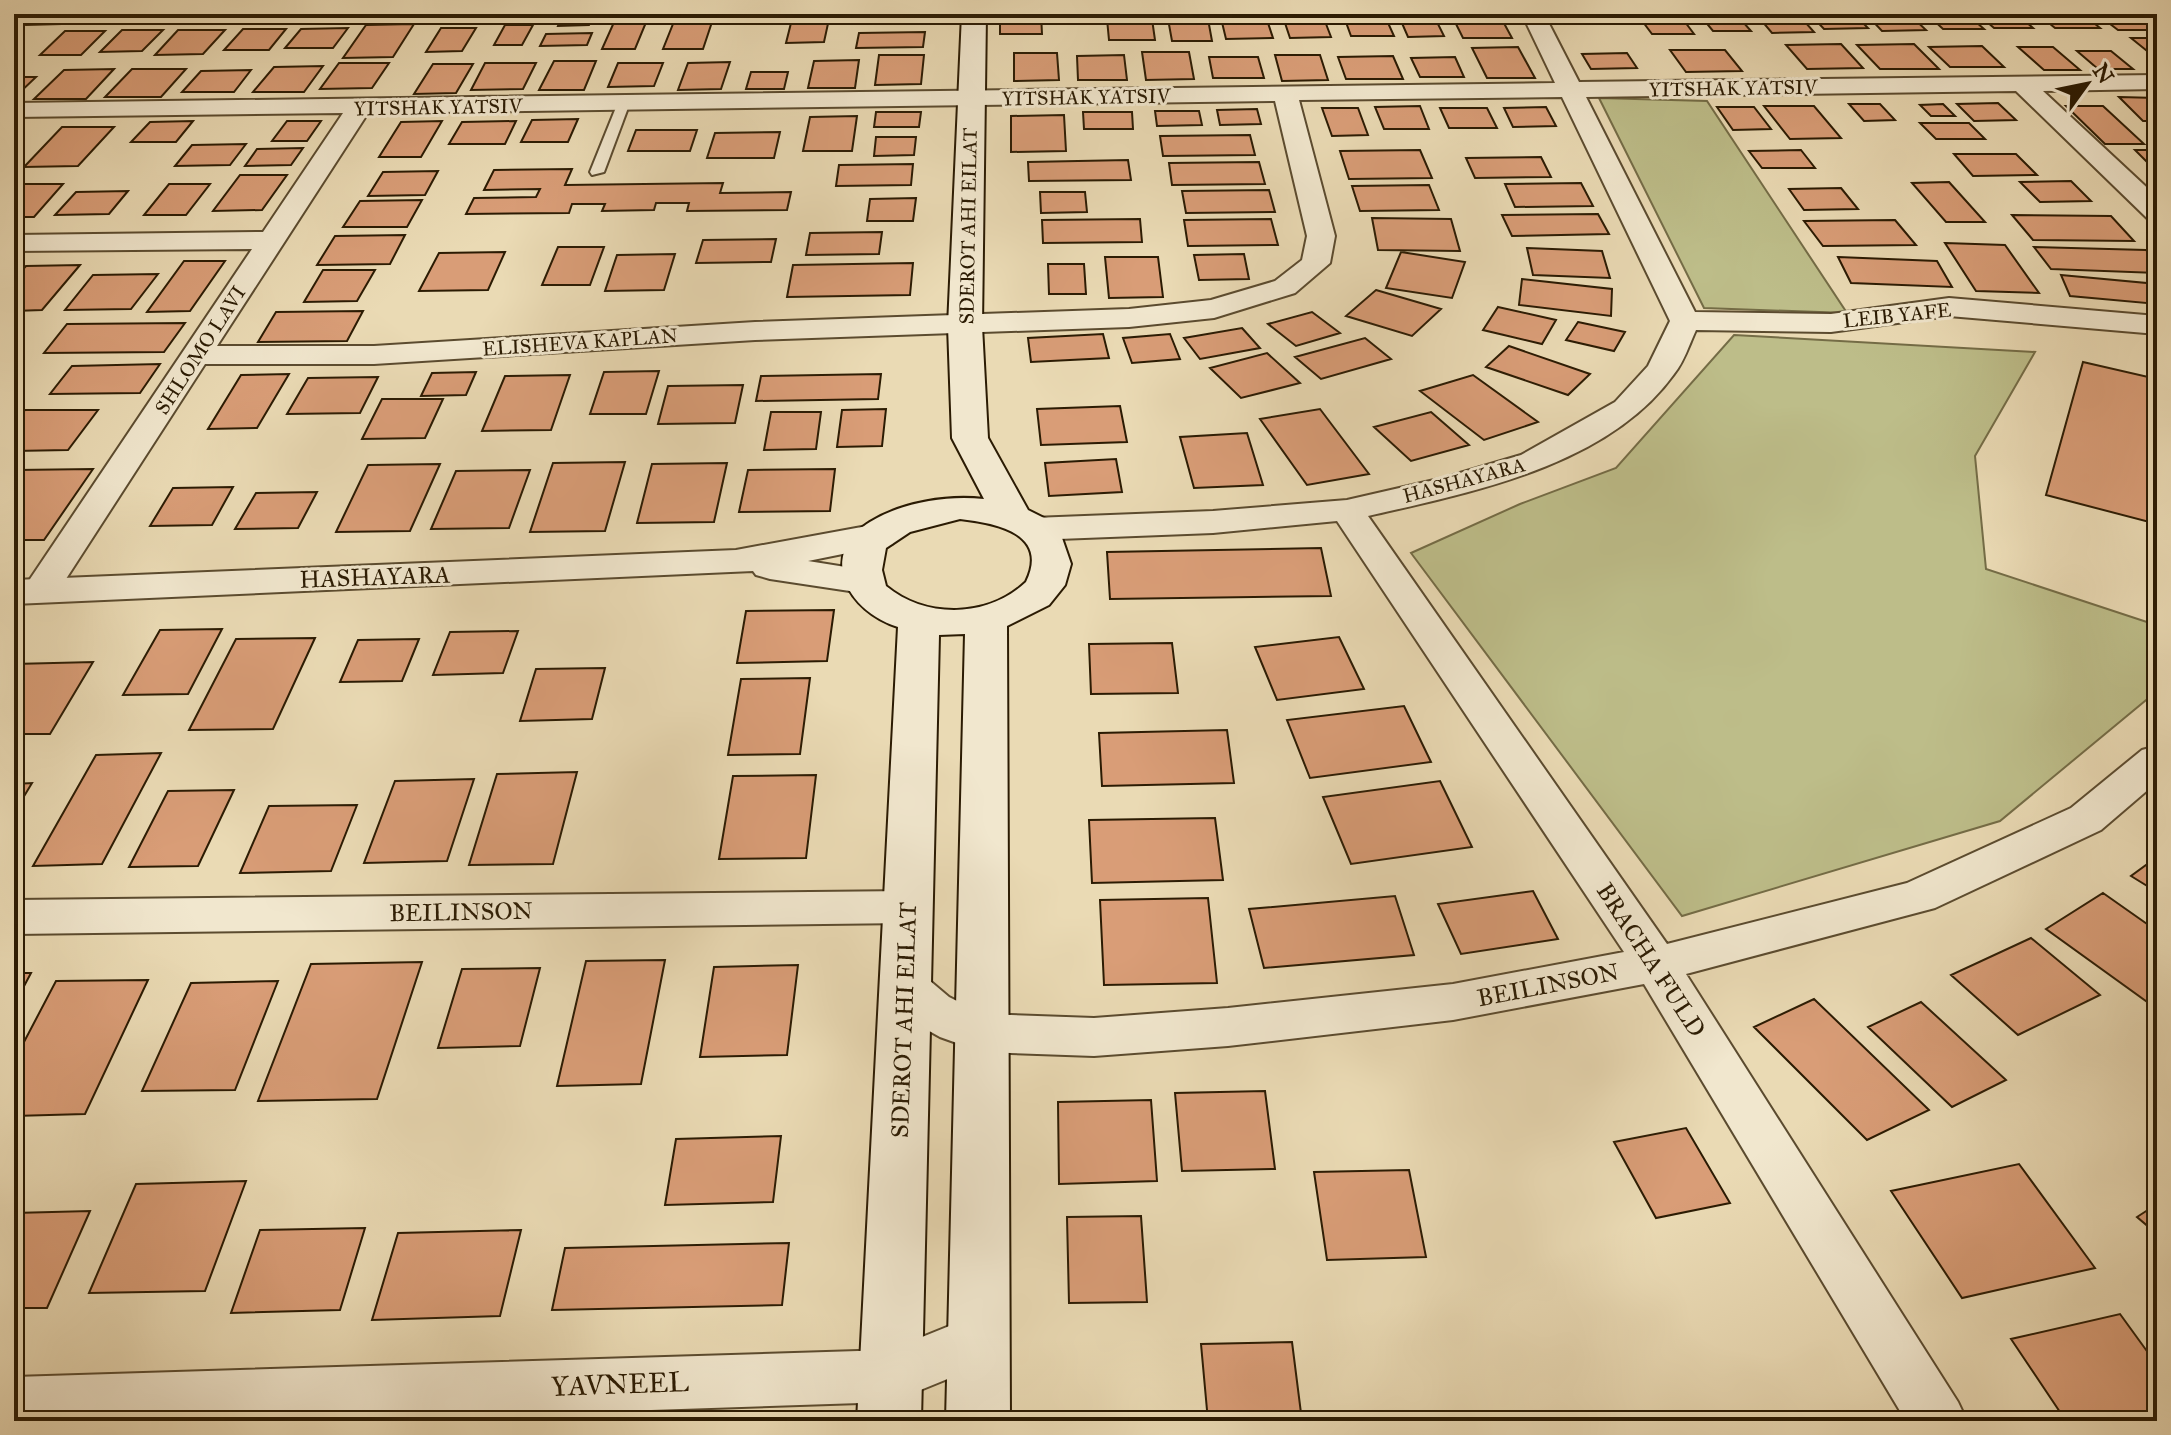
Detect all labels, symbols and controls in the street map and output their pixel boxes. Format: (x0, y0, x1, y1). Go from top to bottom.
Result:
north arrow (2047, 44, 2127, 124)
text: N (2087, 58, 2120, 89)
street label: YITSHAK YATSIV (1648, 75, 1819, 101)
street label: YITSHAK YATSIV (1001, 84, 1172, 110)
street label: YITSHAK YATSIV (353, 94, 524, 120)
street label: SDEROT AHI EILAT (954, 127, 982, 325)
street label: SHLOMO LAVI (150, 281, 250, 419)
street label: LEIB YAFE (1842, 297, 1952, 333)
street label: ELISHEVA KAPLAN (481, 323, 679, 361)
street label: HASHAYARA (1400, 452, 1528, 508)
street label: HASHAYARA (299, 559, 451, 595)
street label: BRACHA FULD (1590, 877, 1712, 1043)
street label: BEILINSON (389, 896, 533, 928)
street label: SDEROT AHI EILAT (885, 901, 923, 1139)
street label: BEILINSON (1475, 957, 1621, 1013)
street label: YAVNEEL (550, 1364, 690, 1404)

